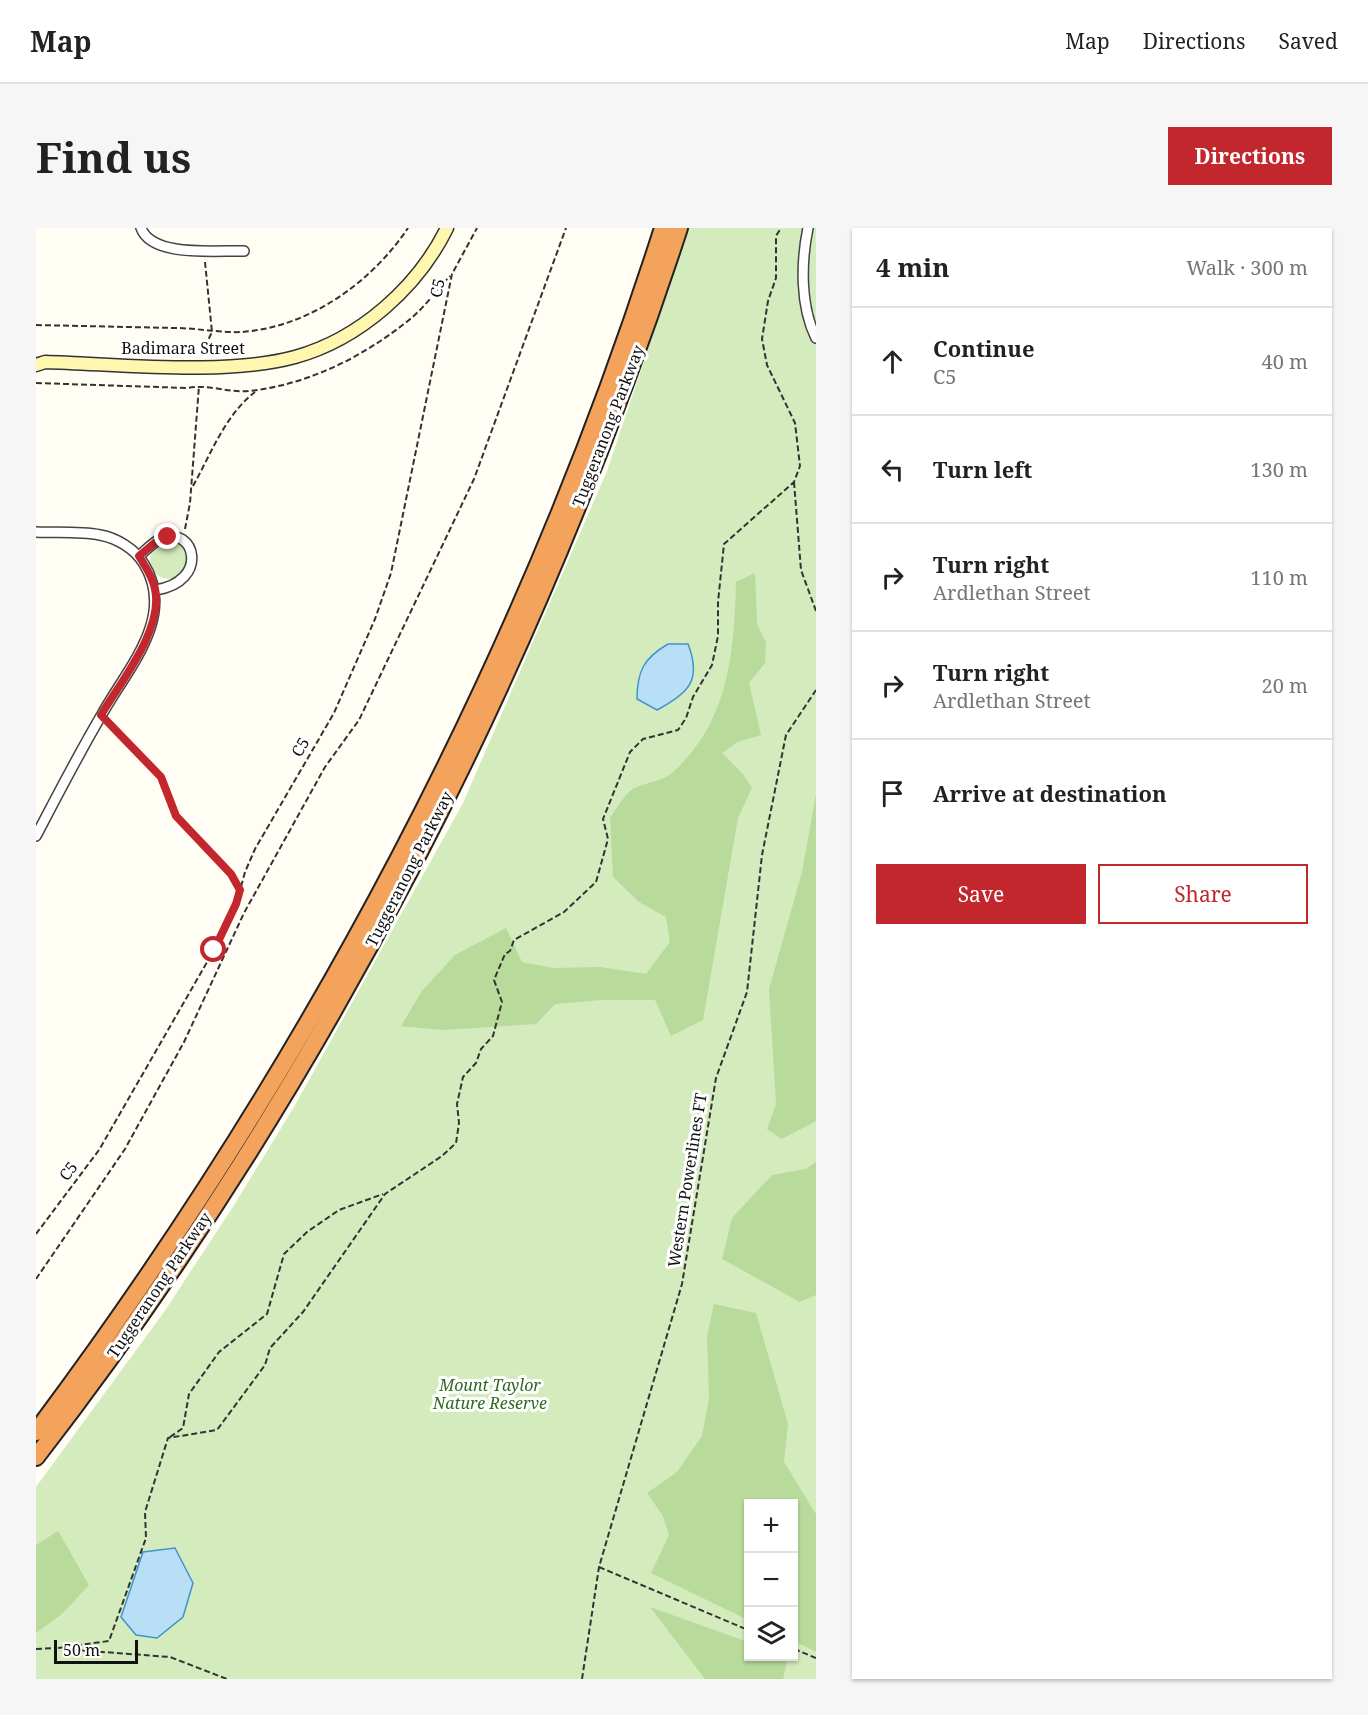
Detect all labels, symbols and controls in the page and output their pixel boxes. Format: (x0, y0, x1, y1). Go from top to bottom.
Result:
text: Map (30, 22, 92, 60)
text: Map (1065, 27, 1110, 55)
text: Directions (1143, 27, 1245, 55)
text: Saved (1278, 27, 1338, 55)
button: Directions (1168, 127, 1332, 185)
text: Find us (36, 128, 191, 185)
text: 4 min (876, 249, 950, 285)
text: Walk · 300 m (1186, 254, 1308, 281)
street label: C5 (424, 277, 450, 299)
text: Continue (933, 333, 1035, 363)
street label: Badimara Street (121, 337, 245, 359)
street label: Tuggeranong Parkway (567, 341, 649, 510)
icon: ahead (876, 345, 909, 378)
text: 40 m (1262, 348, 1308, 375)
text: C5 (933, 363, 956, 390)
icon: left (876, 453, 909, 486)
text: Turn left (933, 454, 1032, 484)
text: 130 m (1250, 456, 1308, 483)
route end (154, 523, 180, 549)
text: Turn right (933, 549, 1049, 579)
icon: right (876, 561, 909, 594)
text: 110 m (1250, 564, 1308, 591)
text: Ardlethan Street (933, 579, 1091, 606)
text: Turn right (933, 657, 1049, 687)
icon: right (876, 669, 909, 702)
text: 20 m (1262, 672, 1308, 699)
text: Ardlethan Street (933, 687, 1091, 714)
street label: C5 (286, 733, 314, 761)
icon: arrive (876, 777, 909, 810)
text: Arrive at destination (933, 778, 1167, 808)
street label: Tuggeranong Parkway (360, 787, 458, 950)
button: Save (876, 864, 1086, 924)
button: Share (1098, 864, 1308, 924)
route start (200, 936, 226, 962)
street label: Western Powerlines FT (662, 1091, 712, 1269)
street label: C5 (54, 1157, 82, 1185)
street label: Tuggeranong Parkway (102, 1207, 217, 1362)
park label: Mount Taylor Nature Reserve (432, 1374, 547, 1414)
map controls (744, 1499, 798, 1661)
button: + (744, 1499, 798, 1553)
button: − (744, 1553, 798, 1607)
button: layers (744, 1607, 798, 1661)
scale bar (54, 1637, 138, 1664)
text: 50 m (63, 1639, 100, 1661)

